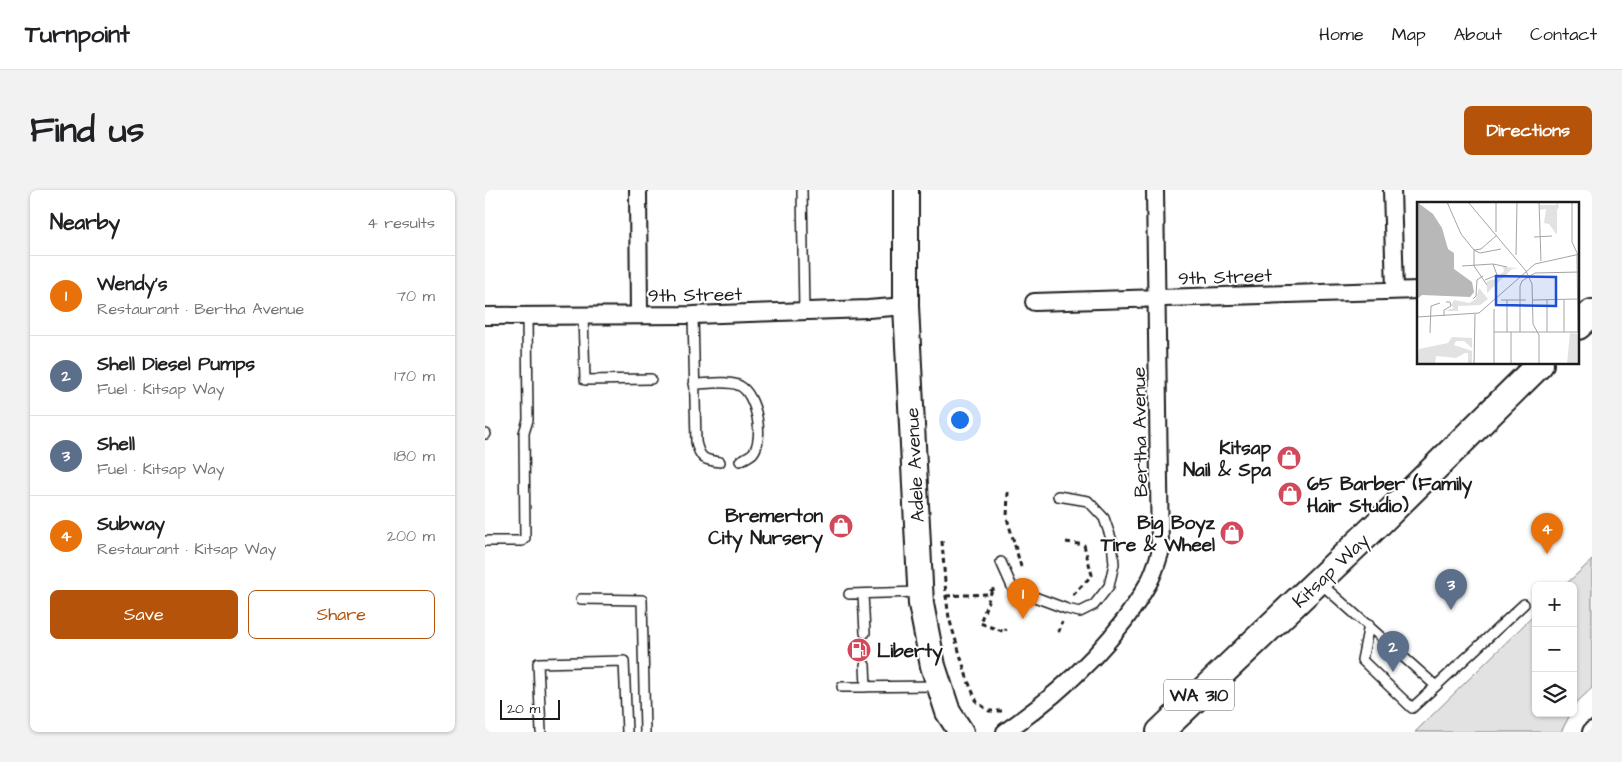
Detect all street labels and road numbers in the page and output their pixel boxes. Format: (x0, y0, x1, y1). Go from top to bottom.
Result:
street label: 9th Street (1178, 262, 1273, 293)
street label: 9th Street (648, 281, 743, 310)
street label: Bertha Avenue (1126, 367, 1155, 497)
street label: Adele Avenue (899, 407, 932, 523)
street label: Kitsap Way (1287, 527, 1377, 615)
road number: WA 310 (1164, 680, 1234, 710)

